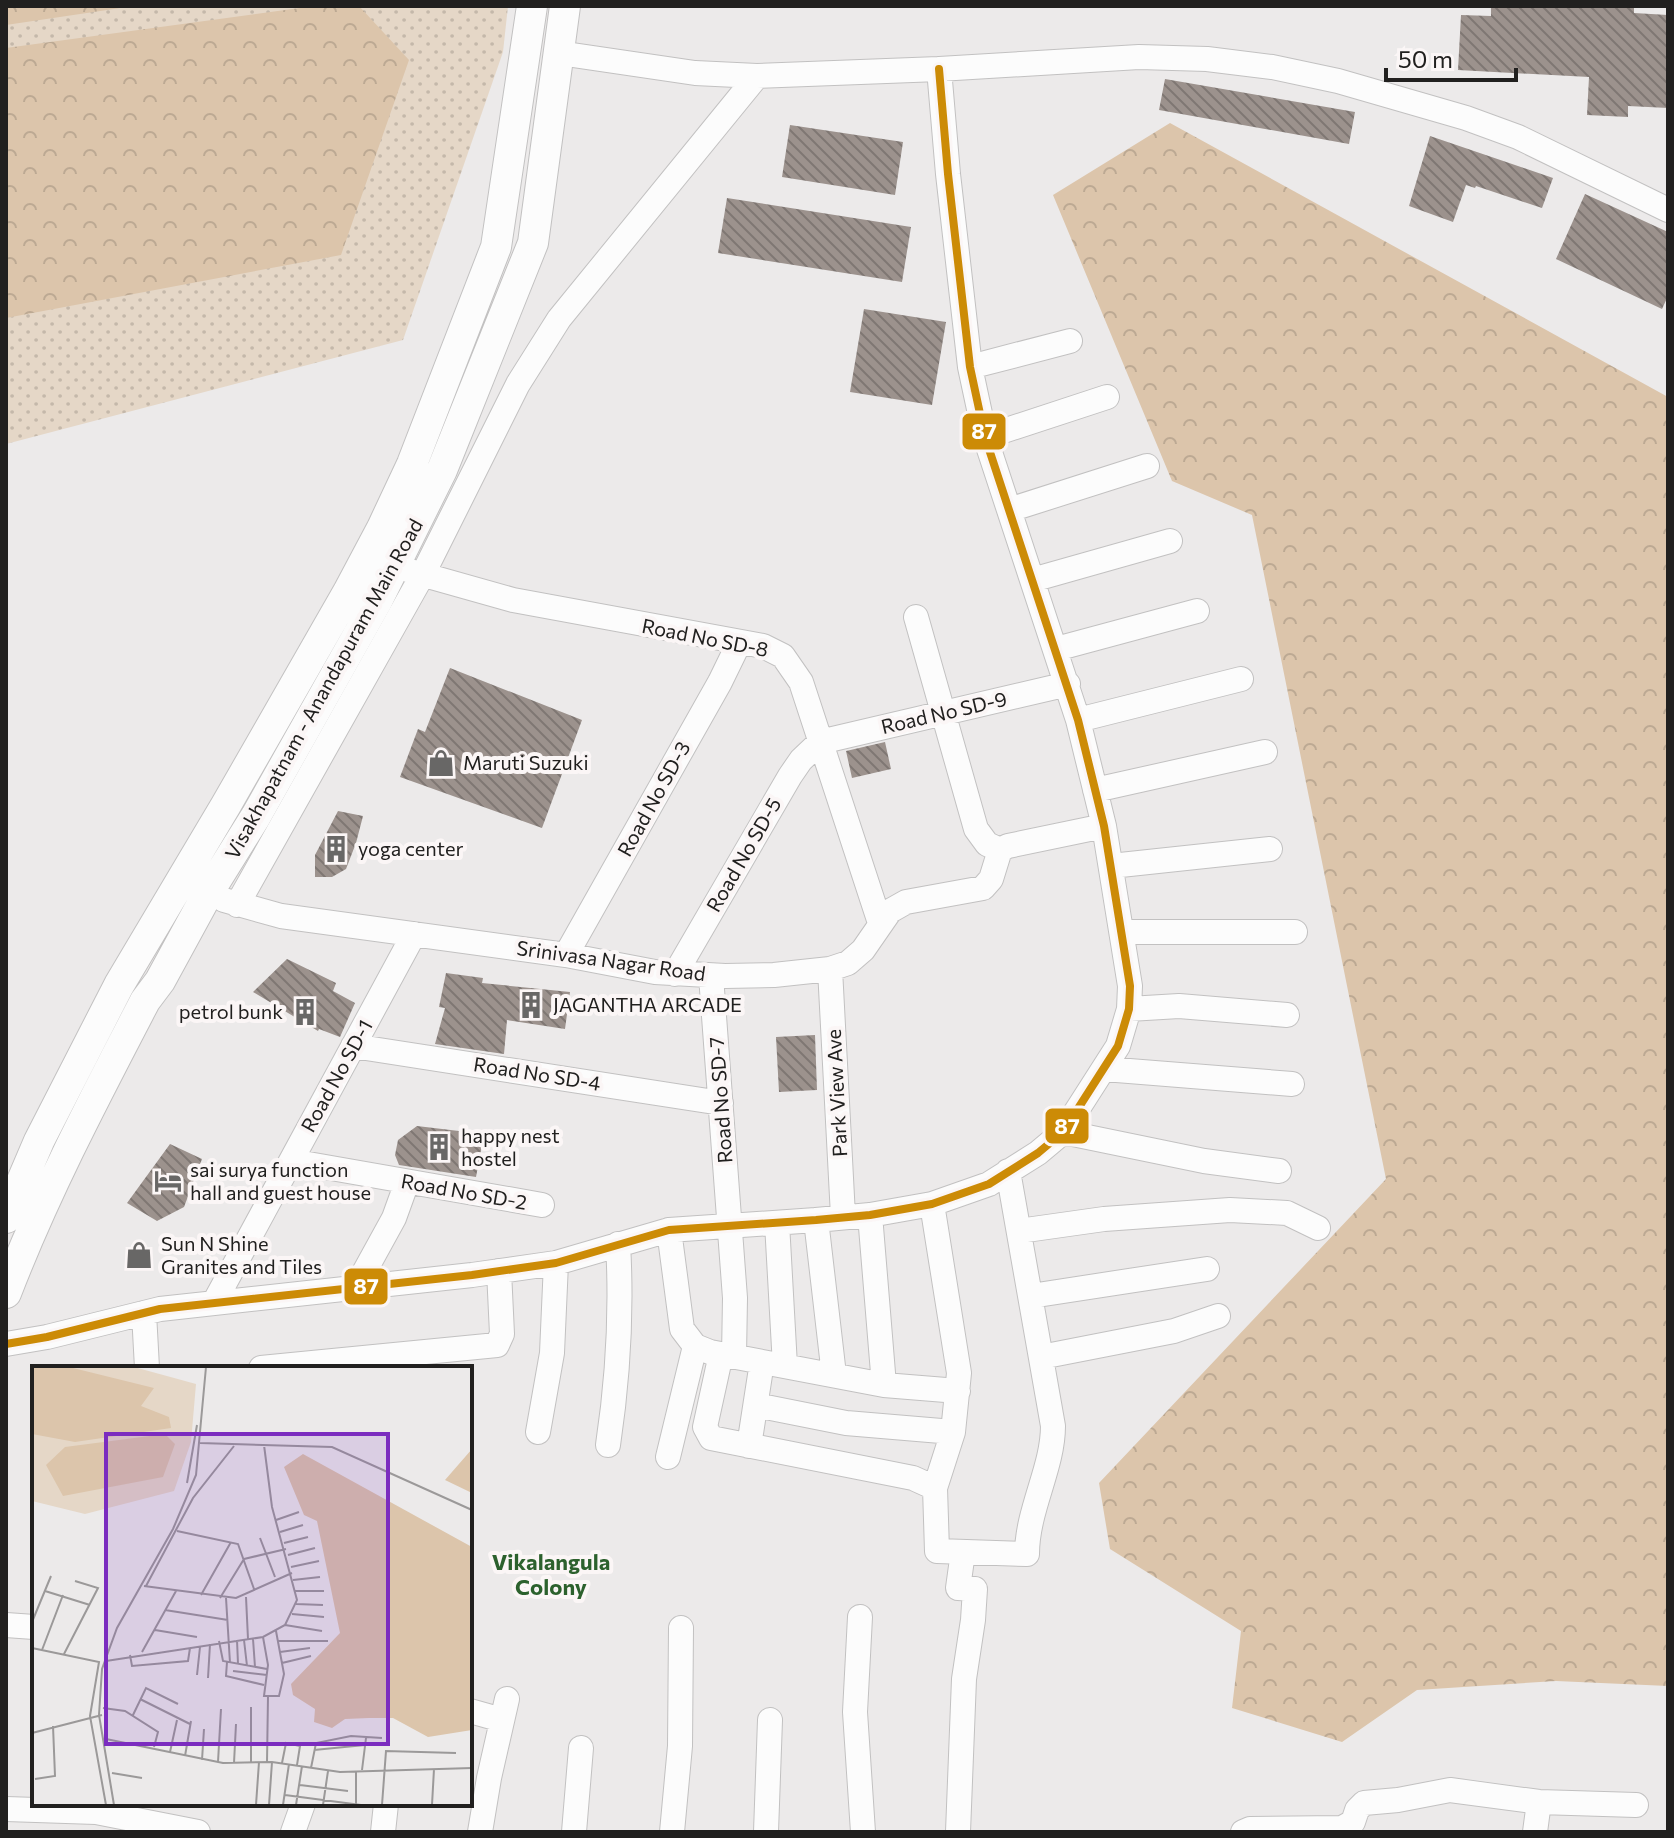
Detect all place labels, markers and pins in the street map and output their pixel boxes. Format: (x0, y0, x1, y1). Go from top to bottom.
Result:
shop icon: Maruti Suzuki (426, 748, 456, 778)
place label: Maruti Suzuki (463, 750, 589, 774)
building icon: yoga center (321, 834, 351, 864)
place label: yoga center (358, 836, 463, 860)
building icon: JAGANTHA ARCADE (516, 990, 546, 1020)
place label: JAGANTHA ARCADE (553, 992, 742, 1016)
building icon: petrol bunk (290, 997, 320, 1027)
place label: petrol bunk (179, 999, 283, 1023)
place label: happy nest hostel (461, 1123, 560, 1170)
building icon: happy nest hostel (424, 1132, 454, 1162)
place label: sai surya function hall and guest house (190, 1157, 371, 1204)
hotel icon: sai surya function hall and guest house (153, 1166, 183, 1196)
place label: Sun N Shine Granites and Tiles (161, 1231, 322, 1278)
shop icon: Sun N Shine Granites and Tiles (124, 1240, 154, 1270)

